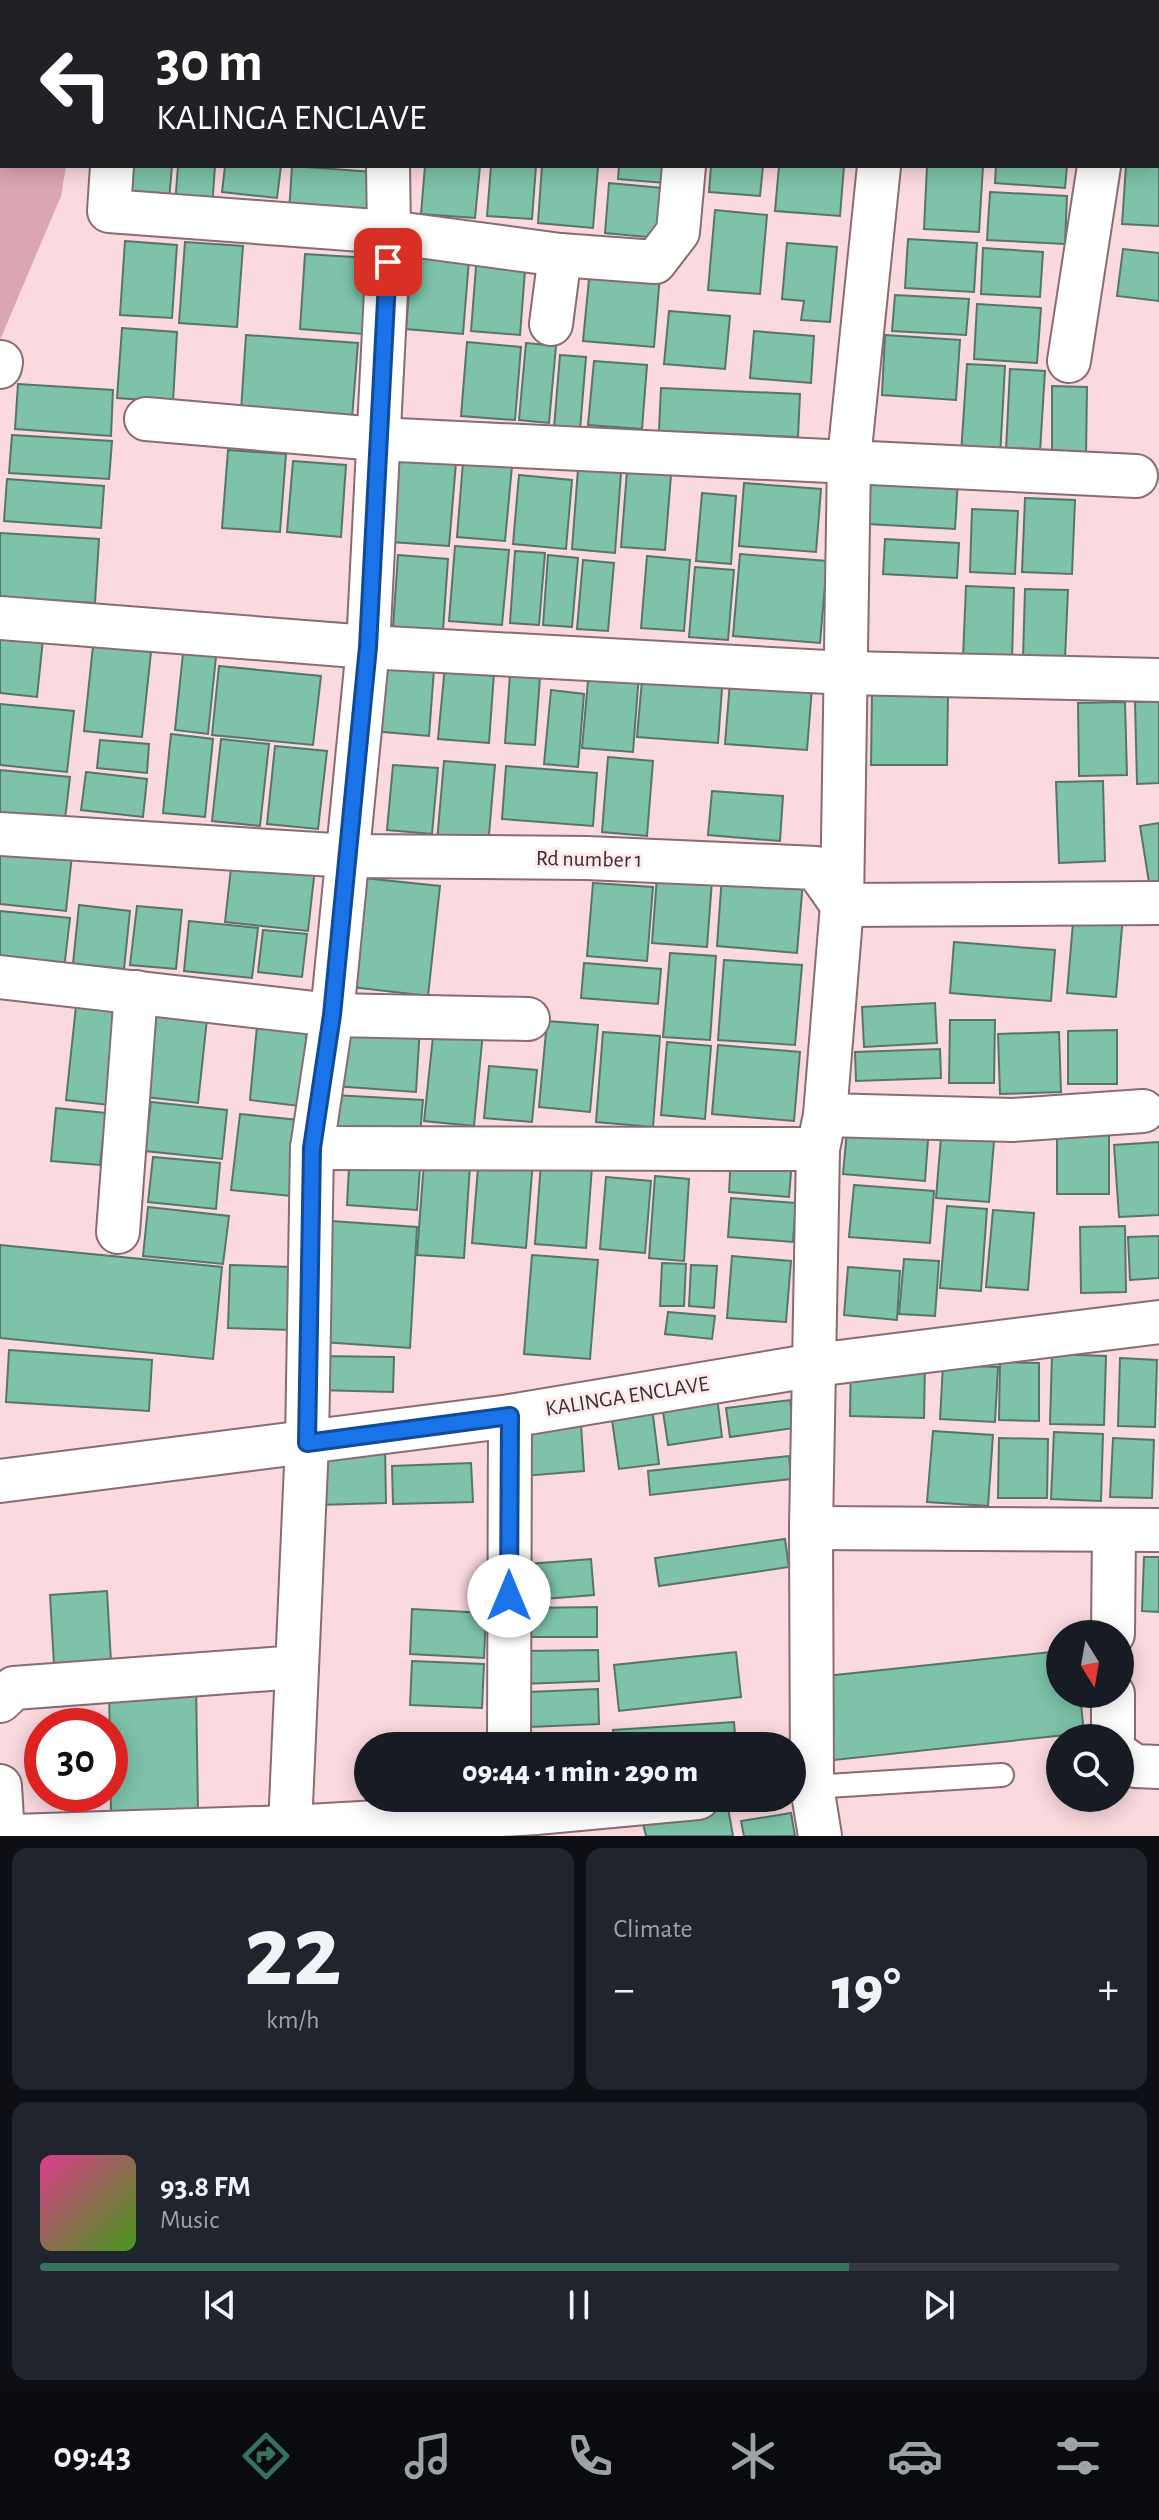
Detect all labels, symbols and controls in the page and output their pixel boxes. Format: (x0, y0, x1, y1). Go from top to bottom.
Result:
icon: left (24, 32, 128, 136)
text: 30 m (156, 35, 263, 91)
text: KALINGA ENCLAVE (156, 100, 426, 136)
pin (354, 228, 422, 296)
icon: arrive (366, 240, 410, 284)
street label: Rd number 1 (536, 847, 642, 871)
street label: KALINGA ENCLAVE (544, 1372, 711, 1420)
position arrow (467, 1554, 551, 1638)
north arrow (1046, 1620, 1134, 1708)
map controls (1046, 1620, 1134, 1812)
speed limit sign: 30 (24, 1708, 128, 1812)
button: search (1046, 1724, 1134, 1812)
text: 09:44 · 1 min · 290 m (462, 1757, 698, 1787)
text: 22 (244, 1901, 342, 2005)
text: Climate (614, 1916, 692, 1942)
text: 19° (832, 1960, 901, 2020)
text: − (614, 1968, 635, 2012)
text: + (1098, 1968, 1119, 2012)
text: km/h (266, 2007, 320, 2033)
text: 93.8 FM (160, 2172, 251, 2202)
text: Music (160, 2207, 219, 2233)
icon: previous (198, 2283, 242, 2327)
icon: pause (557, 2283, 601, 2327)
icon: next (917, 2283, 961, 2327)
icon: directions (238, 2428, 294, 2484)
icon: music (400, 2428, 456, 2484)
icon: phone (562, 2428, 618, 2484)
icon: climate (725, 2428, 781, 2484)
icon: car (887, 2428, 943, 2484)
icon: filters (1050, 2428, 1106, 2484)
text: 09:43 (53, 2438, 131, 2474)

